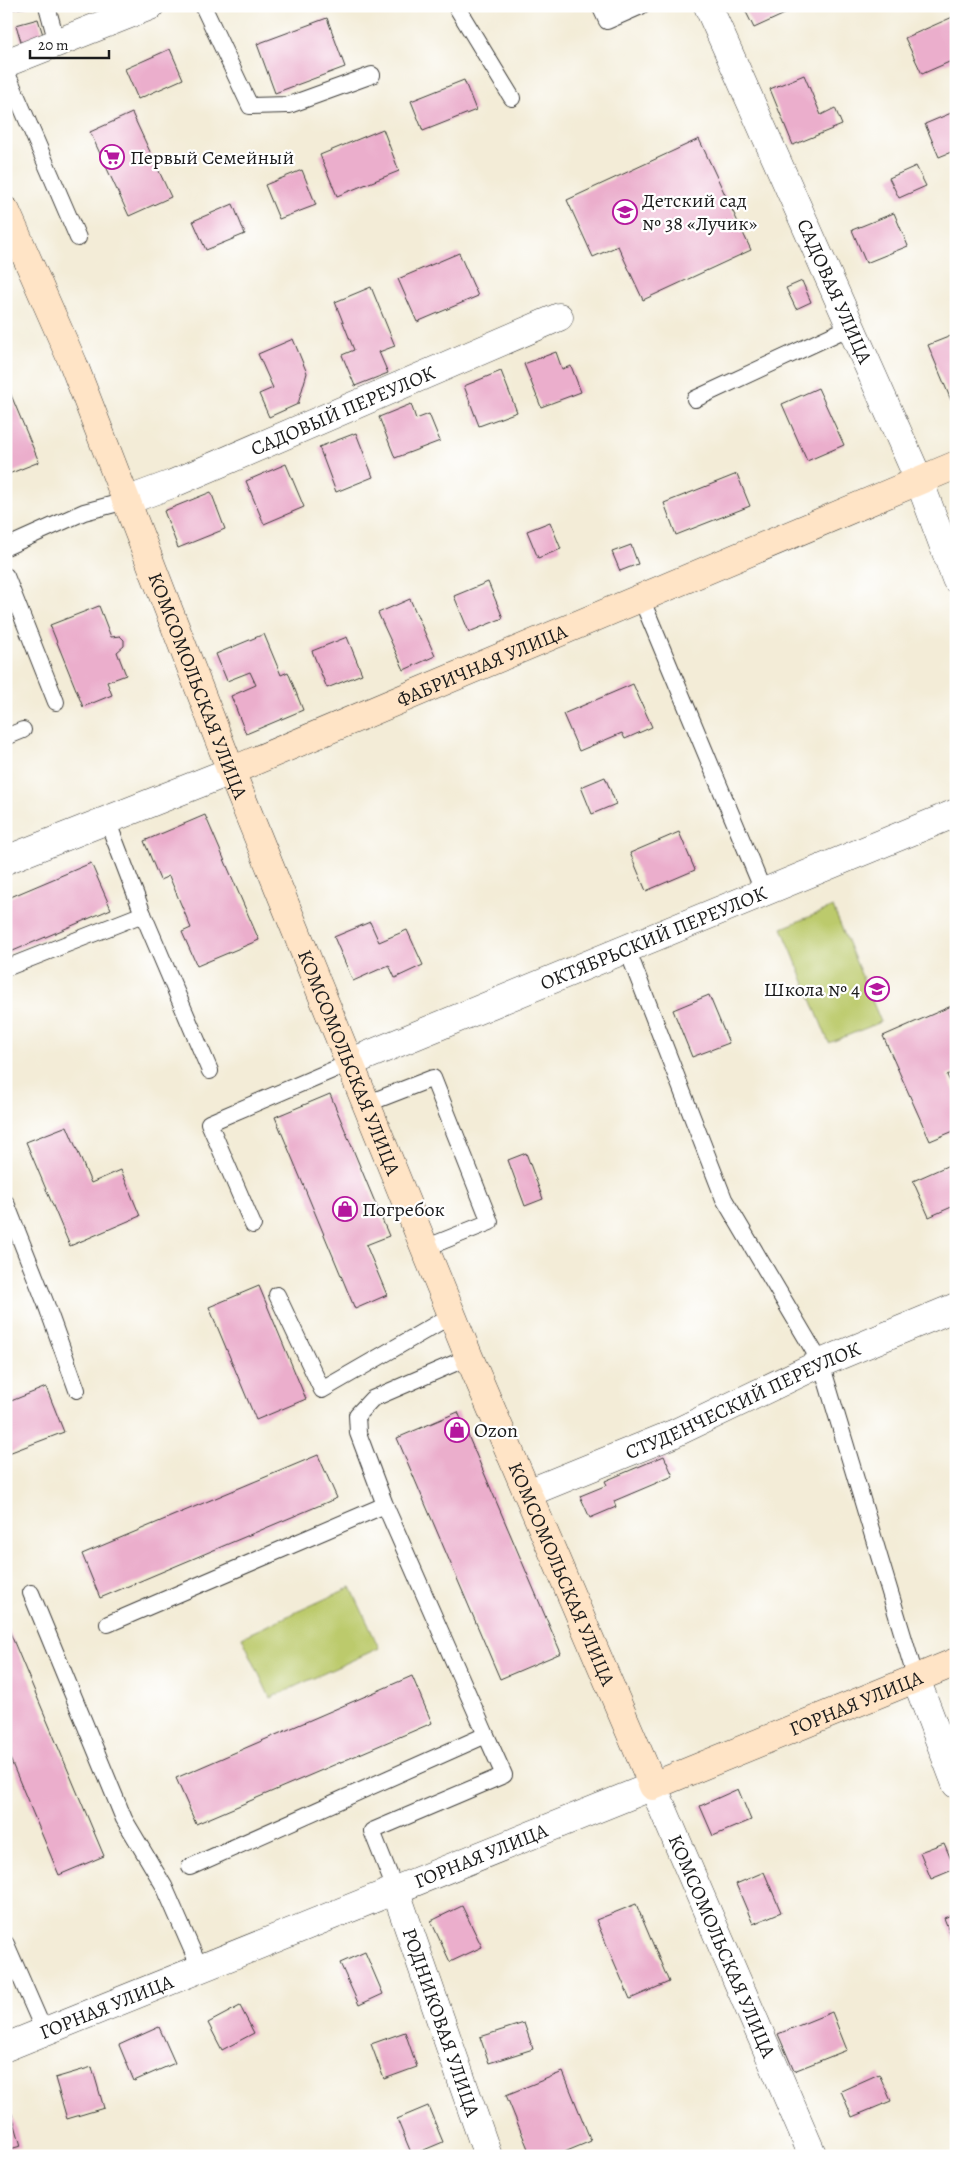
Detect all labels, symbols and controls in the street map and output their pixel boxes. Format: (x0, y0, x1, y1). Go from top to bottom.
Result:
scale bar (30, 28, 109, 60)
text: 20 m (38, 35, 69, 55)
supermarket icon: Первый Семейный (99, 144, 125, 170)
place label: Первый Семейный (130, 144, 294, 171)
place label: Детский сад № 38 «Лучик» (642, 187, 758, 237)
school or university icon: Детский сад № 38 «Лучик» (612, 199, 638, 225)
street label: САДОВАЯ УЛИЦА (790, 215, 879, 368)
street label: САДОВЫЙ ПЕРЕУЛОК (247, 359, 440, 462)
street label: КОМСОМОЛЬСКАЯ УЛИЦА (141, 569, 254, 803)
street label: ФАБРИЧНАЯ УЛИЦА (392, 618, 571, 714)
street label: ОКТЯБРЬСКИЙ ПЕРЕУЛОК (536, 879, 771, 997)
street label: КОМСОМОЛЬСКАЯ УЛИЦА (291, 946, 407, 1179)
place label: Школа № 4 (764, 976, 860, 1003)
school or university icon: Школа № 4 (864, 976, 890, 1002)
shop icon: Погребок (332, 1196, 358, 1222)
place label: Погребок (362, 1196, 445, 1223)
street label: СТУДЕНЧЕСКИЙ ПЕРЕУЛОК (621, 1335, 865, 1466)
shop icon: Ozon (444, 1417, 470, 1443)
place label: Ozon (474, 1417, 518, 1444)
street label: КОМСОМОЛЬСКАЯ УЛИЦА (502, 1458, 622, 1690)
street label: ГОРНАЯ УЛИЦА (785, 1664, 927, 1743)
street label: ГОРНАЯ УЛИЦА (410, 1817, 552, 1895)
street label: КОМСОМОЛЬСКАЯ УЛИЦА (662, 1830, 782, 2062)
street label: РОДНИКОВАЯ УЛИЦА (396, 1924, 486, 2121)
street label: ГОРНАЯ УЛИЦА (36, 1968, 177, 2046)

